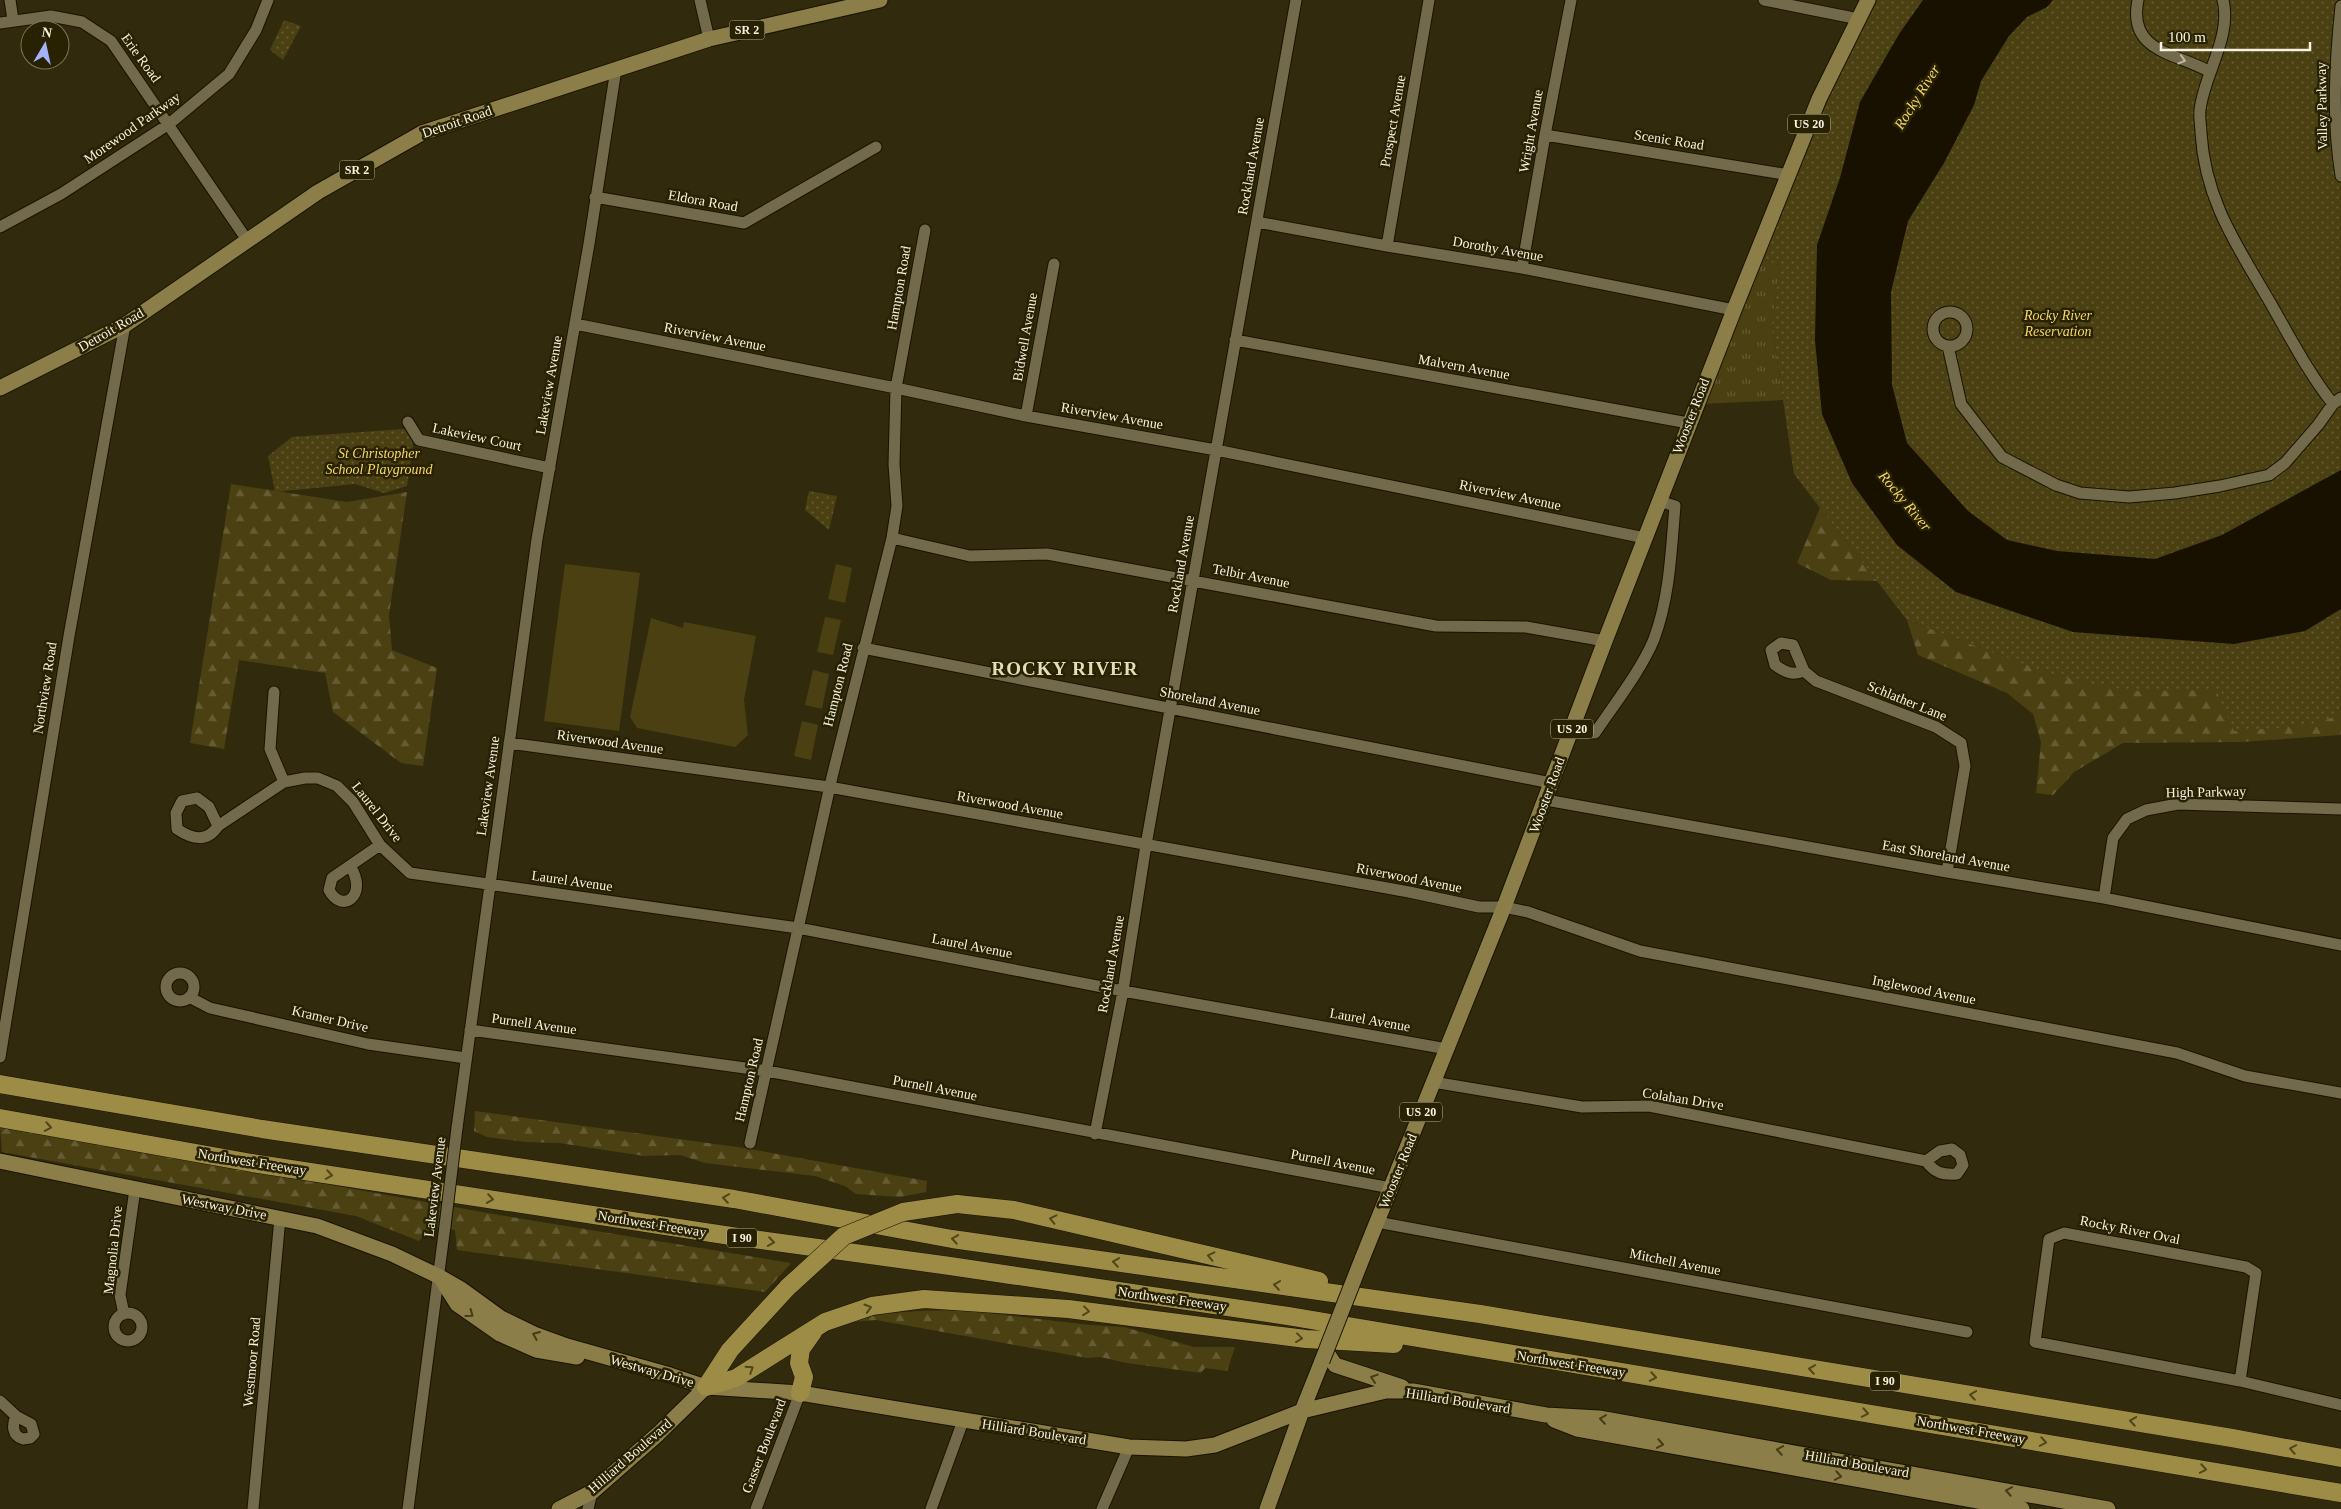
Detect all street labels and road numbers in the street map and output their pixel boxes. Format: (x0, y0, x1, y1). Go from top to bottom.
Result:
road number: SR 2 (730, 20, 764, 40)
street label: Erie Road (118, 31, 164, 85)
street label: Valley Parkway (2314, 62, 2330, 150)
street label: Prospect Avenue (1377, 74, 1409, 168)
street label: Wright Avenue (1516, 88, 1546, 174)
street label: Morewood Parkway (81, 89, 183, 167)
street label: Detroit Road (420, 103, 494, 141)
road number: US 20 (1788, 115, 1830, 134)
street label: Rockland Avenue (1235, 116, 1267, 216)
street label: Scenic Road (1633, 127, 1705, 153)
road number: SR 2 (340, 160, 374, 180)
street label: Eldora Road (667, 188, 739, 214)
street label: Dorothy Avenue (1451, 234, 1545, 264)
street label: Hampton Road (884, 245, 914, 331)
street label: Bidwell Avenue (1010, 292, 1040, 382)
street label: Detroit Road (76, 305, 146, 355)
street label: Riverview Avenue (663, 320, 767, 354)
street label: Lakeview Avenue (533, 334, 565, 436)
street label: Malvern Avenue (1417, 352, 1511, 382)
street label: Wooster Road (1670, 376, 1712, 456)
street label: Riverview Avenue (1060, 400, 1164, 432)
street label: Lakeview Court (431, 420, 523, 454)
street label: Riverview Avenue (1458, 477, 1562, 513)
street label: Rockland Avenue (1165, 514, 1197, 614)
street label: Telbir Avenue (1211, 561, 1291, 591)
street label: Northview Road (30, 641, 60, 735)
street label: Hampton Road (820, 642, 856, 728)
street label: Schlather Lane (1865, 678, 1949, 724)
street label: Shoreland Avenue (1159, 684, 1261, 718)
road number: US 20 (1551, 720, 1593, 739)
street label: Riverwood Avenue (556, 727, 664, 757)
street label: Lakeview Avenue (474, 735, 502, 837)
street label: Wooster Road (1526, 755, 1568, 835)
street label: Laurel Drive (349, 779, 405, 845)
street label: High Parkway (2166, 784, 2246, 800)
street label: Riverwood Avenue (956, 788, 1064, 822)
street label: East Shoreland Avenue (1881, 837, 2011, 875)
street label: Riverwood Avenue (1355, 860, 1463, 896)
street label: Laurel Avenue (530, 868, 614, 894)
street label: Rockland Avenue (1095, 914, 1127, 1014)
street label: Laurel Avenue (930, 931, 1014, 961)
street label: Inglewood Avenue (1871, 973, 1977, 1007)
street label: Kramer Drive (290, 1003, 370, 1035)
street label: Laurel Avenue (1328, 1006, 1412, 1034)
street label: Purnell Avenue (491, 1011, 577, 1037)
street label: Hampton Road (732, 1037, 766, 1123)
street label: Purnell Avenue (892, 1072, 978, 1104)
street label: Colahan Drive (1641, 1085, 1725, 1113)
road number: US 20 (1400, 1102, 1442, 1122)
street label: Wooster Road (1376, 1131, 1420, 1211)
street label: Lakeview Avenue (421, 1136, 449, 1238)
street label: Northwest Freeway (196, 1146, 308, 1178)
street label: Purnell Avenue (1290, 1146, 1376, 1178)
street label: Westway Drive (180, 1191, 268, 1223)
street label: Magnolia Drive (101, 1205, 125, 1295)
street label: Northwest Freeway (596, 1208, 708, 1240)
street label: Rocky River Oval (2079, 1213, 2182, 1247)
road number: I 90 (727, 1228, 757, 1248)
street label: Mitchell Avenue (1628, 1246, 1722, 1278)
street label: Northwest Freeway (1116, 1284, 1228, 1314)
street label: Westmoor Road (241, 1316, 263, 1408)
street label: Northwest Freeway (1515, 1348, 1627, 1380)
street label: Westway Drive (608, 1352, 696, 1390)
road number: I 90 (1870, 1372, 1900, 1390)
street label: Hilliard Boulevard (1405, 1385, 1511, 1417)
street label: Gasser Boulevard (739, 1397, 789, 1495)
street label: Northwest Freeway (1916, 1413, 2026, 1447)
street label: Hilliard Boulevard (585, 1416, 675, 1496)
street label: Hilliard Boulevard (981, 1416, 1087, 1448)
street label: Hilliard Boulevard (1804, 1447, 1910, 1481)

